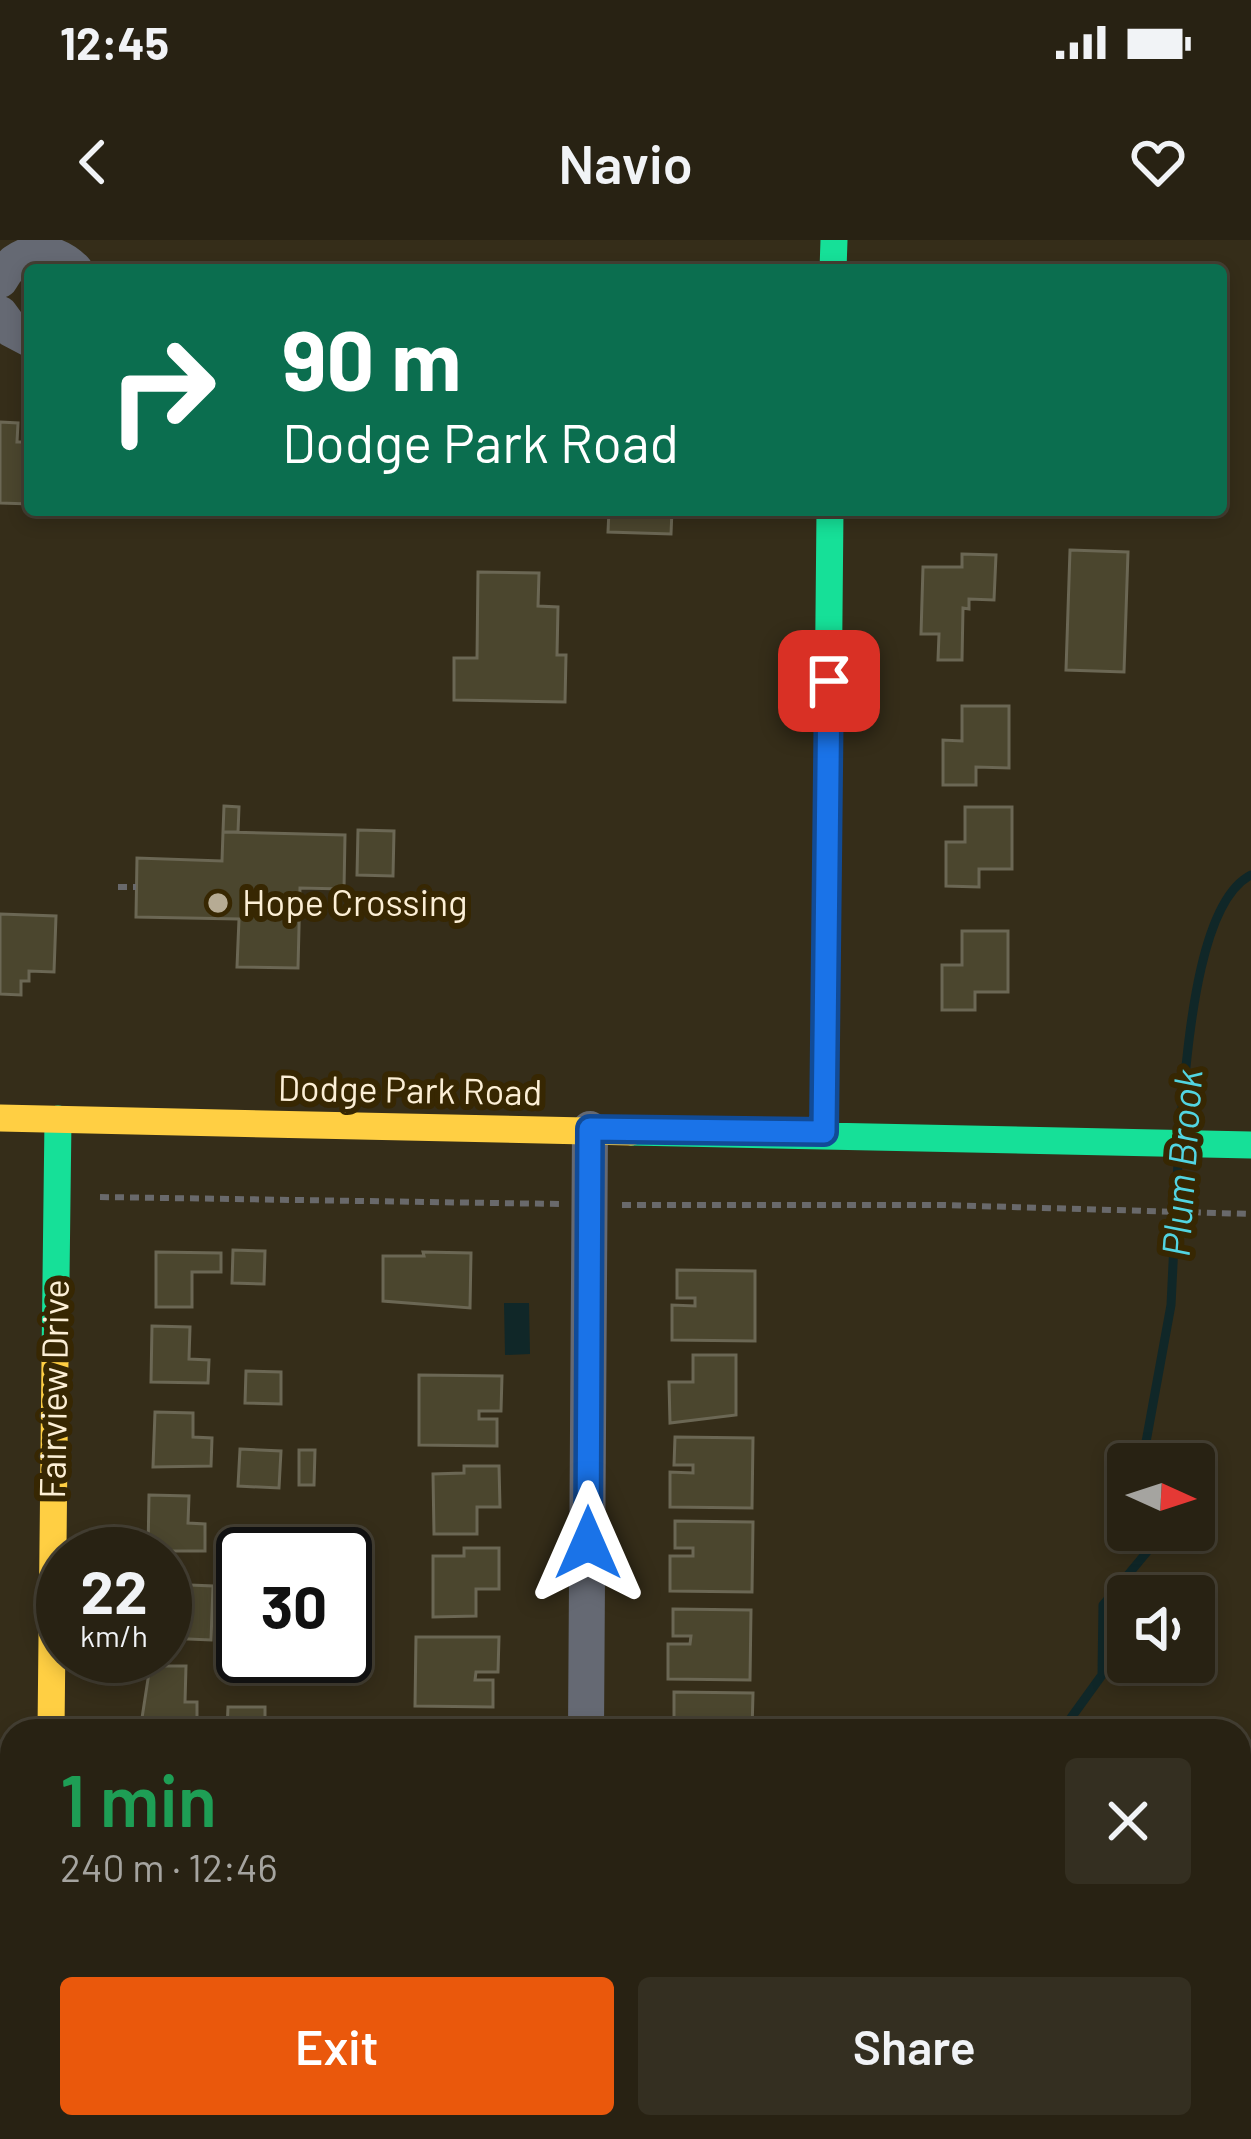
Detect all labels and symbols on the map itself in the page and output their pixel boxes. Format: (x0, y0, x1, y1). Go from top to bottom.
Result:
pin (778, 630, 880, 732)
place label: Hope Crossing (242, 880, 468, 923)
marker: Hope Crossing (205, 890, 231, 916)
street label: Dodge Park Road (277, 1065, 543, 1112)
water label: Plum Brook (1151, 1068, 1210, 1258)
street label: Fairview Drive (29, 1279, 76, 1499)
north arrow (1107, 1443, 1215, 1551)
position arrow (525, 1480, 651, 1606)
speed limit sign: 30 (216, 1527, 372, 1683)

